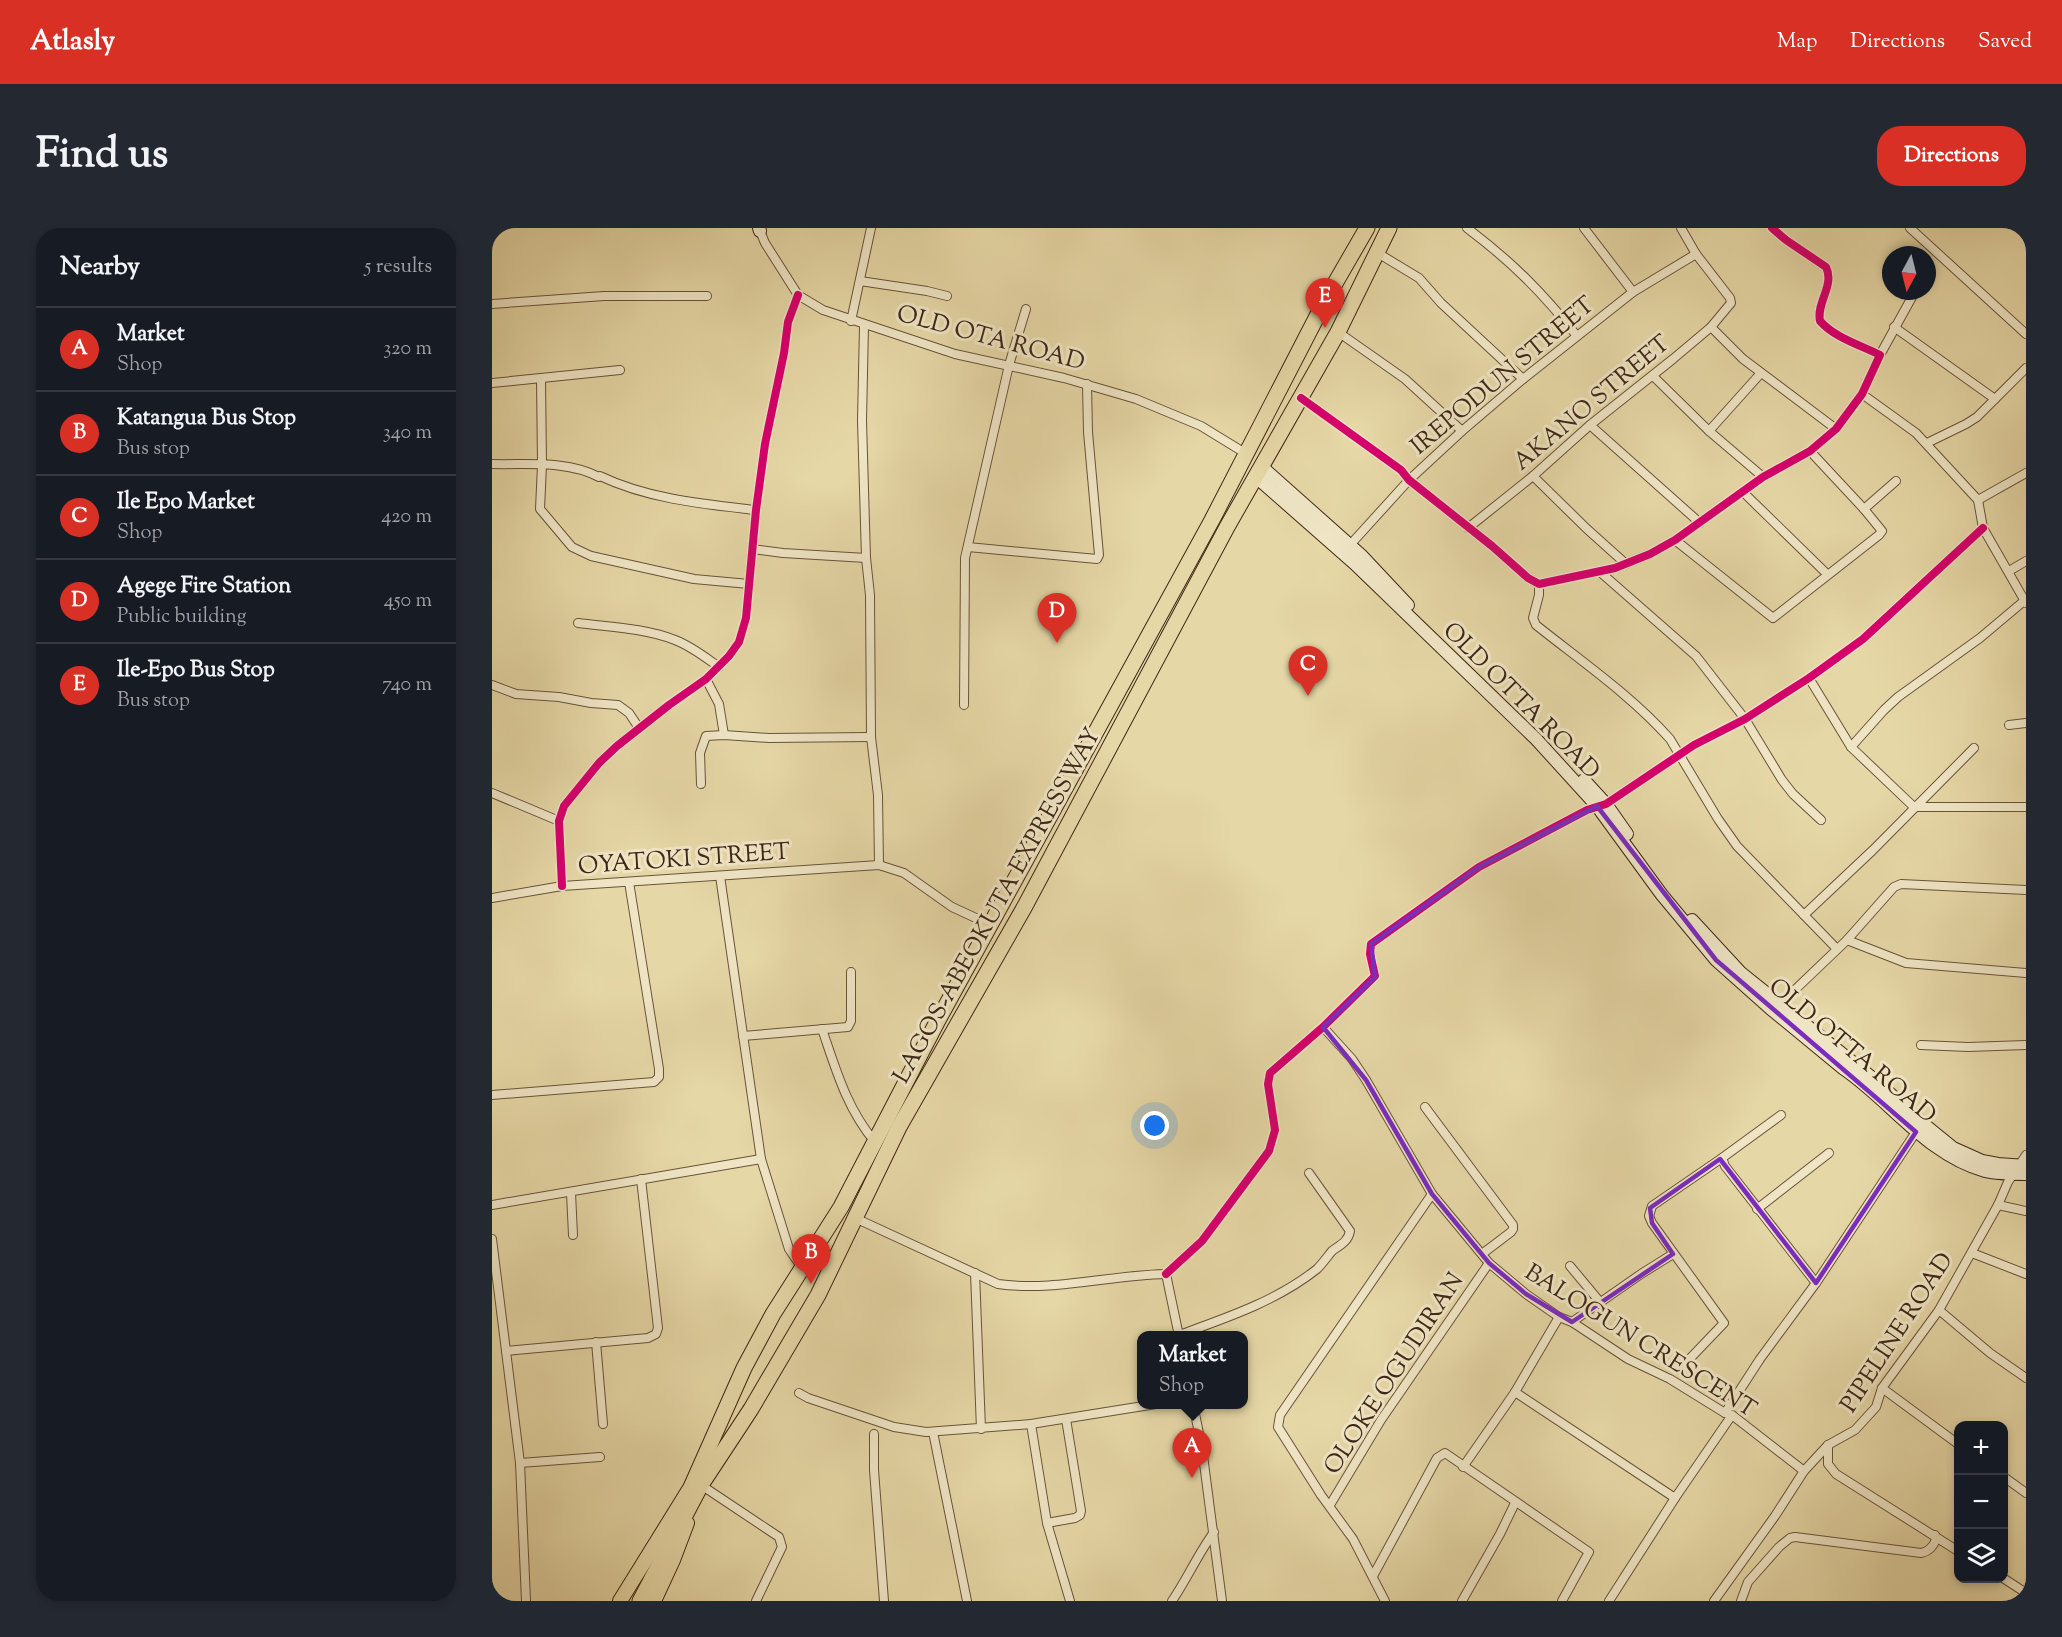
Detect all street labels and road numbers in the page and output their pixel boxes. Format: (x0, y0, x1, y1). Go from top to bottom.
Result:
street label: IREPODUN STREET (1404, 289, 1603, 464)
street label: OLD OTA ROAD (893, 298, 1088, 380)
street label: AKANO STREET (1507, 328, 1678, 479)
street label: OLD OTTA ROAD (1434, 615, 1607, 788)
street label: LAGOS-ABEOKUTA EXPRESSWAY (885, 722, 1110, 1090)
street label: OYATOKI STREET (577, 836, 792, 884)
street label: OLD OTTA ROAD (1760, 971, 1943, 1132)
street label: PIPELINE ROAD (1833, 1246, 1962, 1420)
street label: BALOGUN CRESCENT (1517, 1256, 1763, 1427)
street label: OLOKE OGUDIRAN (1316, 1266, 1473, 1482)

